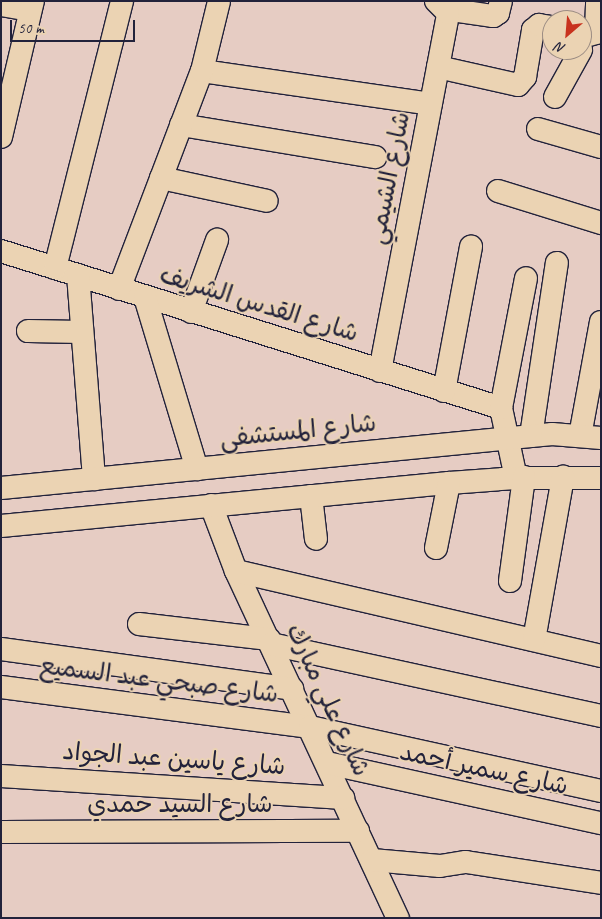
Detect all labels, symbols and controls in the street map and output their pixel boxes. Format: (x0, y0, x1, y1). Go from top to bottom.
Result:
scale bar (12, 10, 138, 42)
north arrow (542, 10, 592, 60)
text: 50 m (18, 19, 44, 38)
text: N (553, 38, 568, 57)
street label: شارع الشيمي (361, 109, 417, 247)
street label: شارع القدس الشريف (156, 260, 362, 348)
street label: شارع المستشفى (218, 408, 378, 454)
street label: شارع علي مبارك (280, 619, 376, 781)
street label: شارع صبحي عبد السميع (38, 650, 280, 710)
street label: شارع ياسين عبد الجواد (62, 736, 286, 782)
street label: شارع سمير أحمد (397, 737, 571, 801)
street label: شارع السيد حمدي (87, 789, 273, 819)

